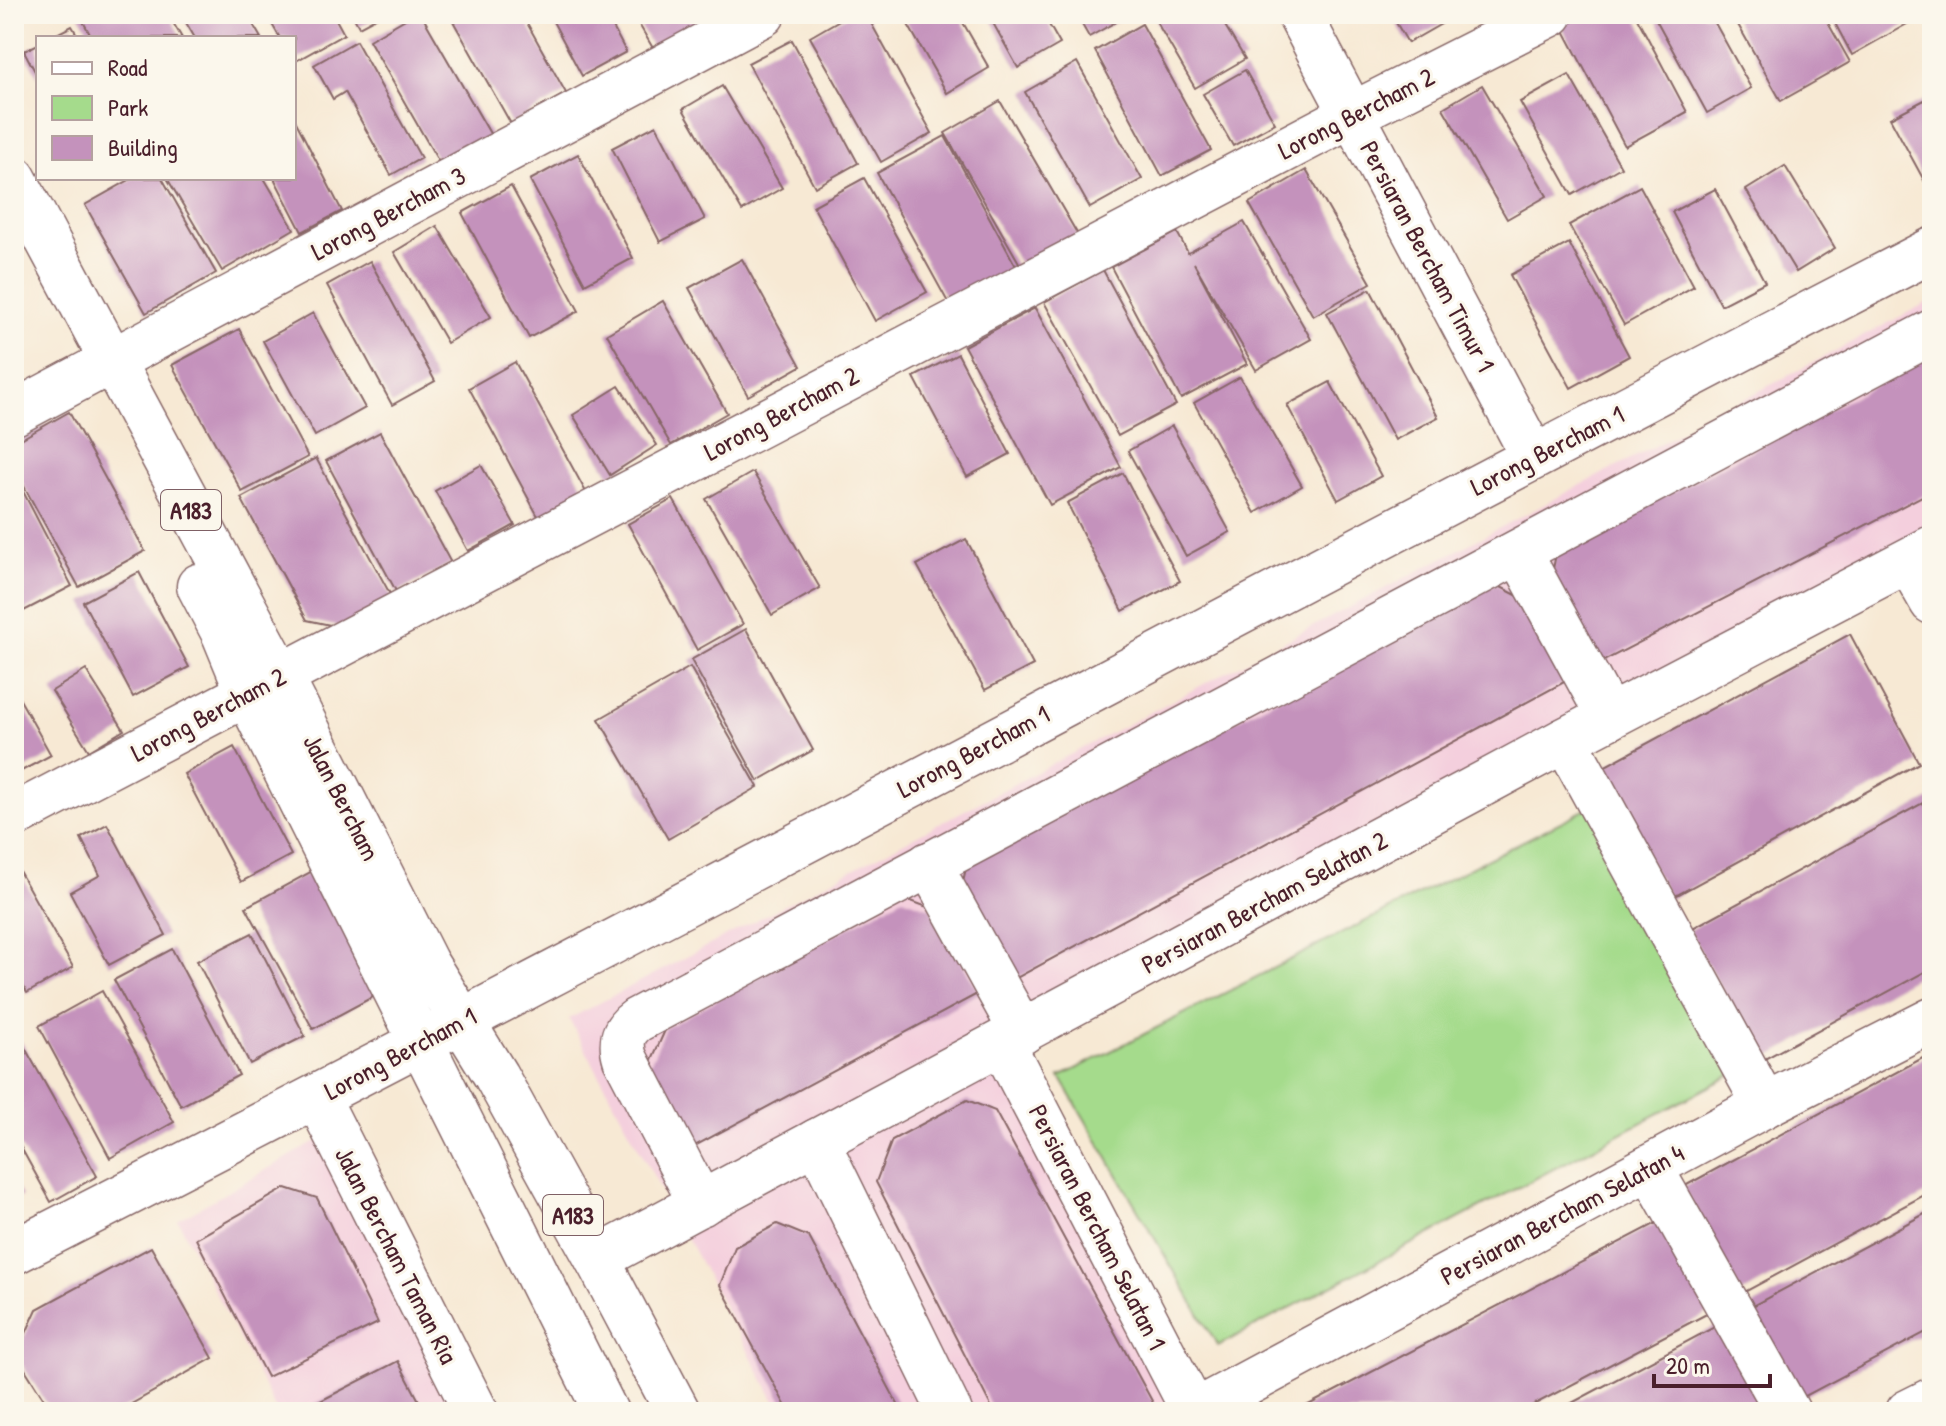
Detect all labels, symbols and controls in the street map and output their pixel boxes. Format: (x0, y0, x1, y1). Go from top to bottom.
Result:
legend (36, 36, 296, 180)
text: Road (108, 51, 147, 83)
street label: Lorong Bercham 2 (1272, 59, 1440, 167)
text: Park (108, 91, 148, 123)
text: Building (108, 131, 178, 163)
street label: Persiaran Bercham Timur 1 (1352, 134, 1504, 378)
street label: Lorong Bercham 3 (305, 158, 471, 268)
street label: Lorong Bercham 2 (698, 358, 864, 468)
street label: Lorong Bercham 1 (1464, 396, 1630, 504)
road number: A183 (161, 490, 221, 530)
street label: Lorong Bercham 2 (125, 659, 291, 769)
street label: Lorong Bercham 1 (891, 696, 1055, 806)
street label: Jalan Bercham (295, 728, 389, 866)
street label: Persiaran Bercham Selatan 2 (1135, 822, 1393, 982)
street label: Lorong Bercham 1 (318, 998, 482, 1108)
street label: Persiaran Bercham Selatan 1 (1021, 1098, 1175, 1356)
street label: Persiaran Bercham Selatan 4 (1434, 1135, 1690, 1293)
street label: Jalan Bercham Taman Ria (327, 1141, 467, 1369)
road number: A183 (543, 1195, 603, 1235)
scale bar (1654, 1338, 1770, 1388)
text: 20 m (1666, 1349, 1710, 1381)

